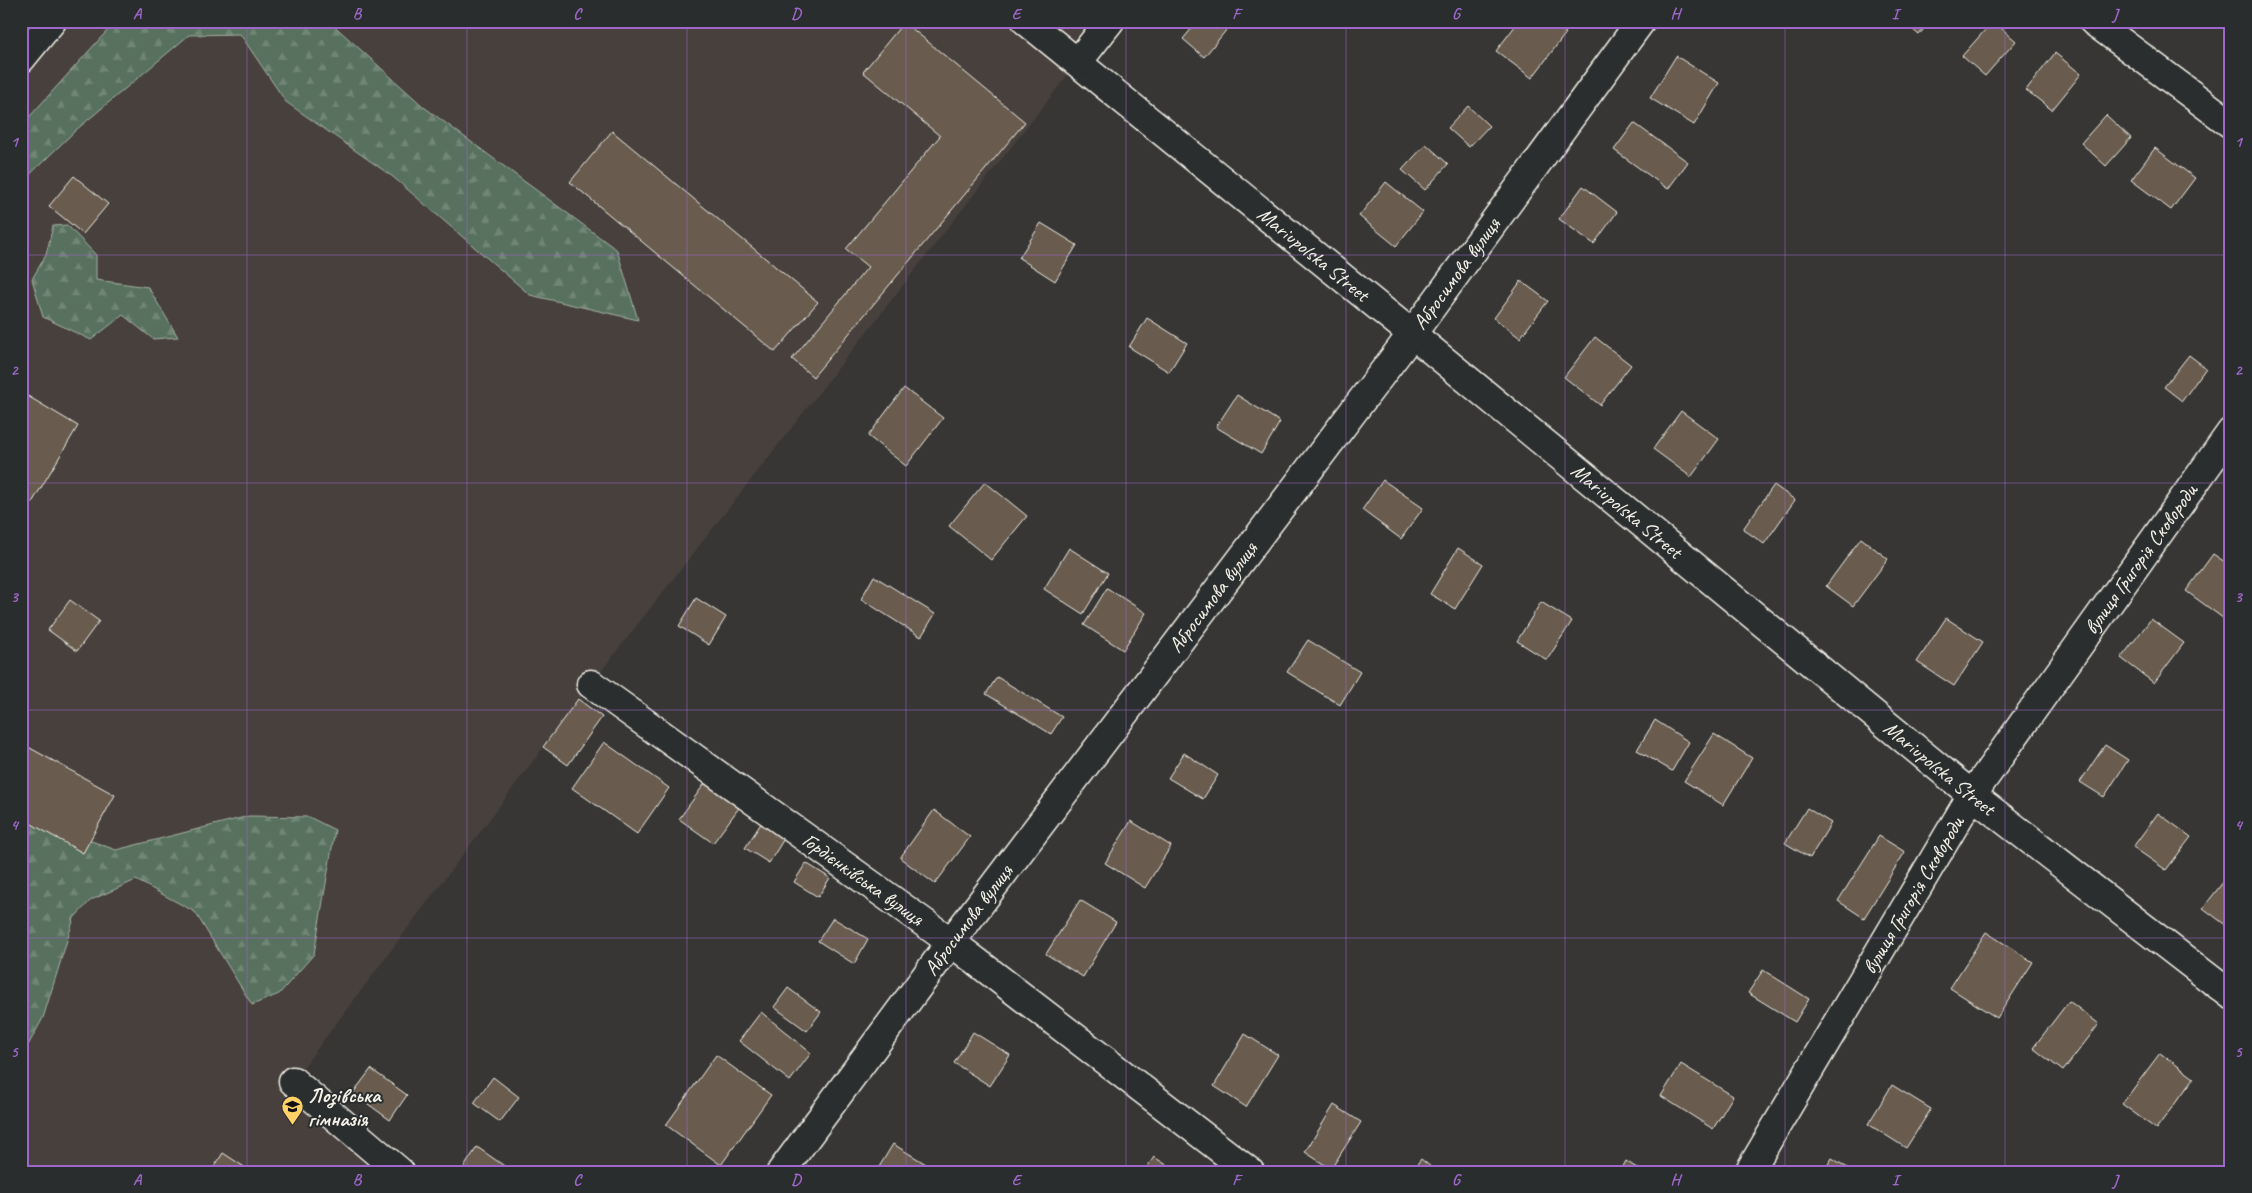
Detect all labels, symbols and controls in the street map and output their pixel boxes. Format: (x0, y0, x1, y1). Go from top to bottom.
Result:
text: A (133, 4, 143, 24)
text: B (353, 4, 363, 24)
text: C (573, 4, 583, 24)
text: D (791, 4, 802, 24)
text: E (1012, 4, 1023, 24)
text: F (1232, 4, 1243, 24)
text: G (1452, 4, 1462, 24)
text: H (1670, 4, 1682, 24)
text: I (1892, 4, 1902, 24)
text: J (2111, 4, 2120, 24)
text: 1 (10, 132, 19, 152)
text: 1 (2234, 132, 2243, 152)
street label: Mariupolska Street (1252, 201, 1376, 308)
street label: Абросимова вулиця (1407, 211, 1507, 335)
text: 2 (10, 360, 19, 380)
text: 2 (2234, 360, 2243, 380)
street label: Mariupolska Street (1566, 457, 1689, 565)
street label: вулиця Григорія Сковороди (2078, 477, 2204, 639)
street label: Абросимова вулиця (1162, 535, 1264, 658)
text: 3 (10, 587, 19, 607)
text: 3 (2234, 587, 2243, 607)
street label: Mariupolska Street (1878, 715, 2002, 822)
street label: вулиця Григорія Сковороди (1856, 810, 1971, 978)
text: 4 (10, 815, 19, 835)
text: 4 (2234, 815, 2243, 835)
street label: Гордієнківська вулиця (797, 827, 930, 932)
street label: Абросимова вулиця (918, 858, 1019, 980)
text: 5 (11, 1042, 20, 1062)
text: 5 (2235, 1042, 2244, 1062)
place label: Лозівська гімназія (308, 1082, 382, 1132)
school or university icon: Лозівська гімназія (280, 1095, 304, 1126)
text: A (133, 1170, 143, 1190)
text: B (353, 1170, 363, 1190)
text: C (573, 1170, 583, 1190)
text: D (791, 1170, 802, 1190)
text: E (1012, 1170, 1023, 1190)
text: F (1232, 1170, 1243, 1190)
text: G (1452, 1170, 1462, 1190)
text: H (1670, 1170, 1682, 1190)
text: I (1892, 1170, 1902, 1190)
text: J (2111, 1170, 2120, 1190)

